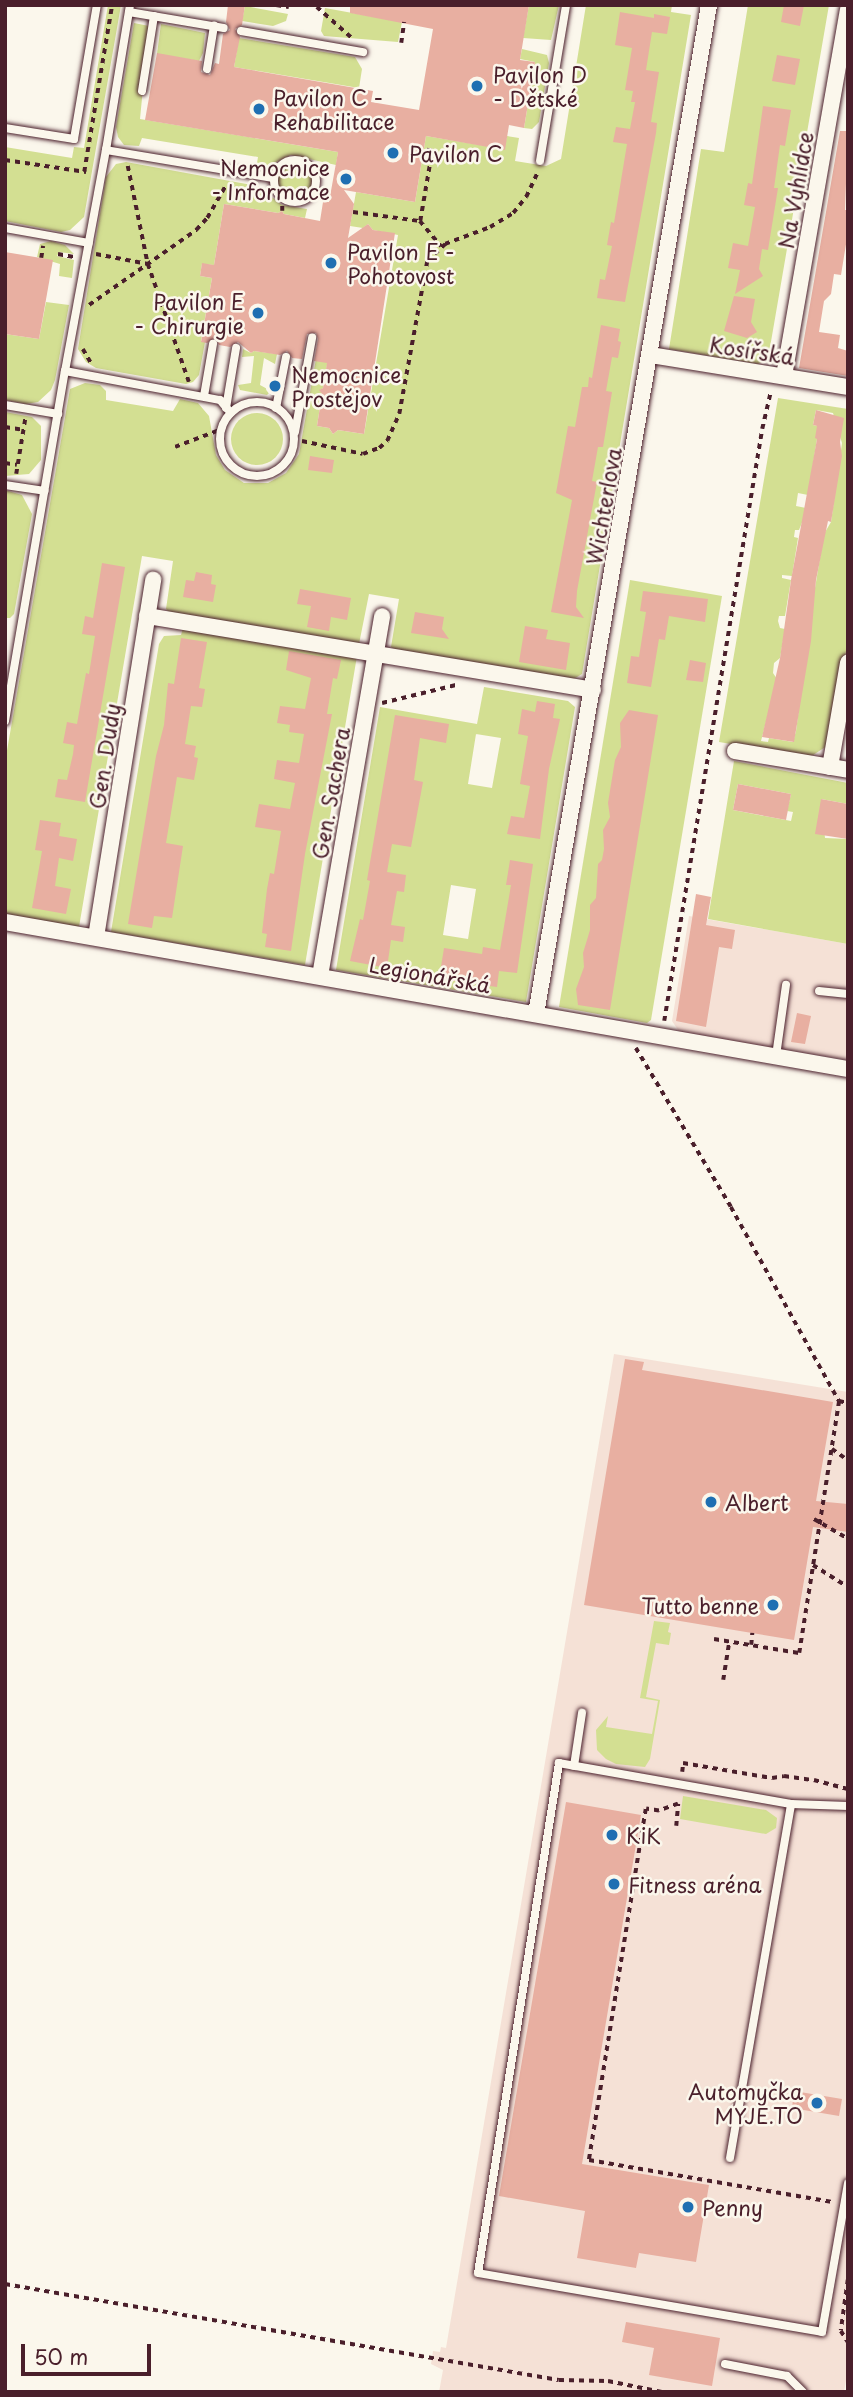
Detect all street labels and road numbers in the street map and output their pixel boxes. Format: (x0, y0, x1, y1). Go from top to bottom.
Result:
street label: Na Vyhlídce (772, 129, 818, 251)
street label: Kosířská (708, 331, 796, 369)
street label: Wichterlova (580, 445, 626, 567)
street label: Gen. Dudy (83, 701, 125, 811)
street label: Gen. Sachera (306, 725, 354, 861)
street label: Legionářská (367, 951, 493, 997)

